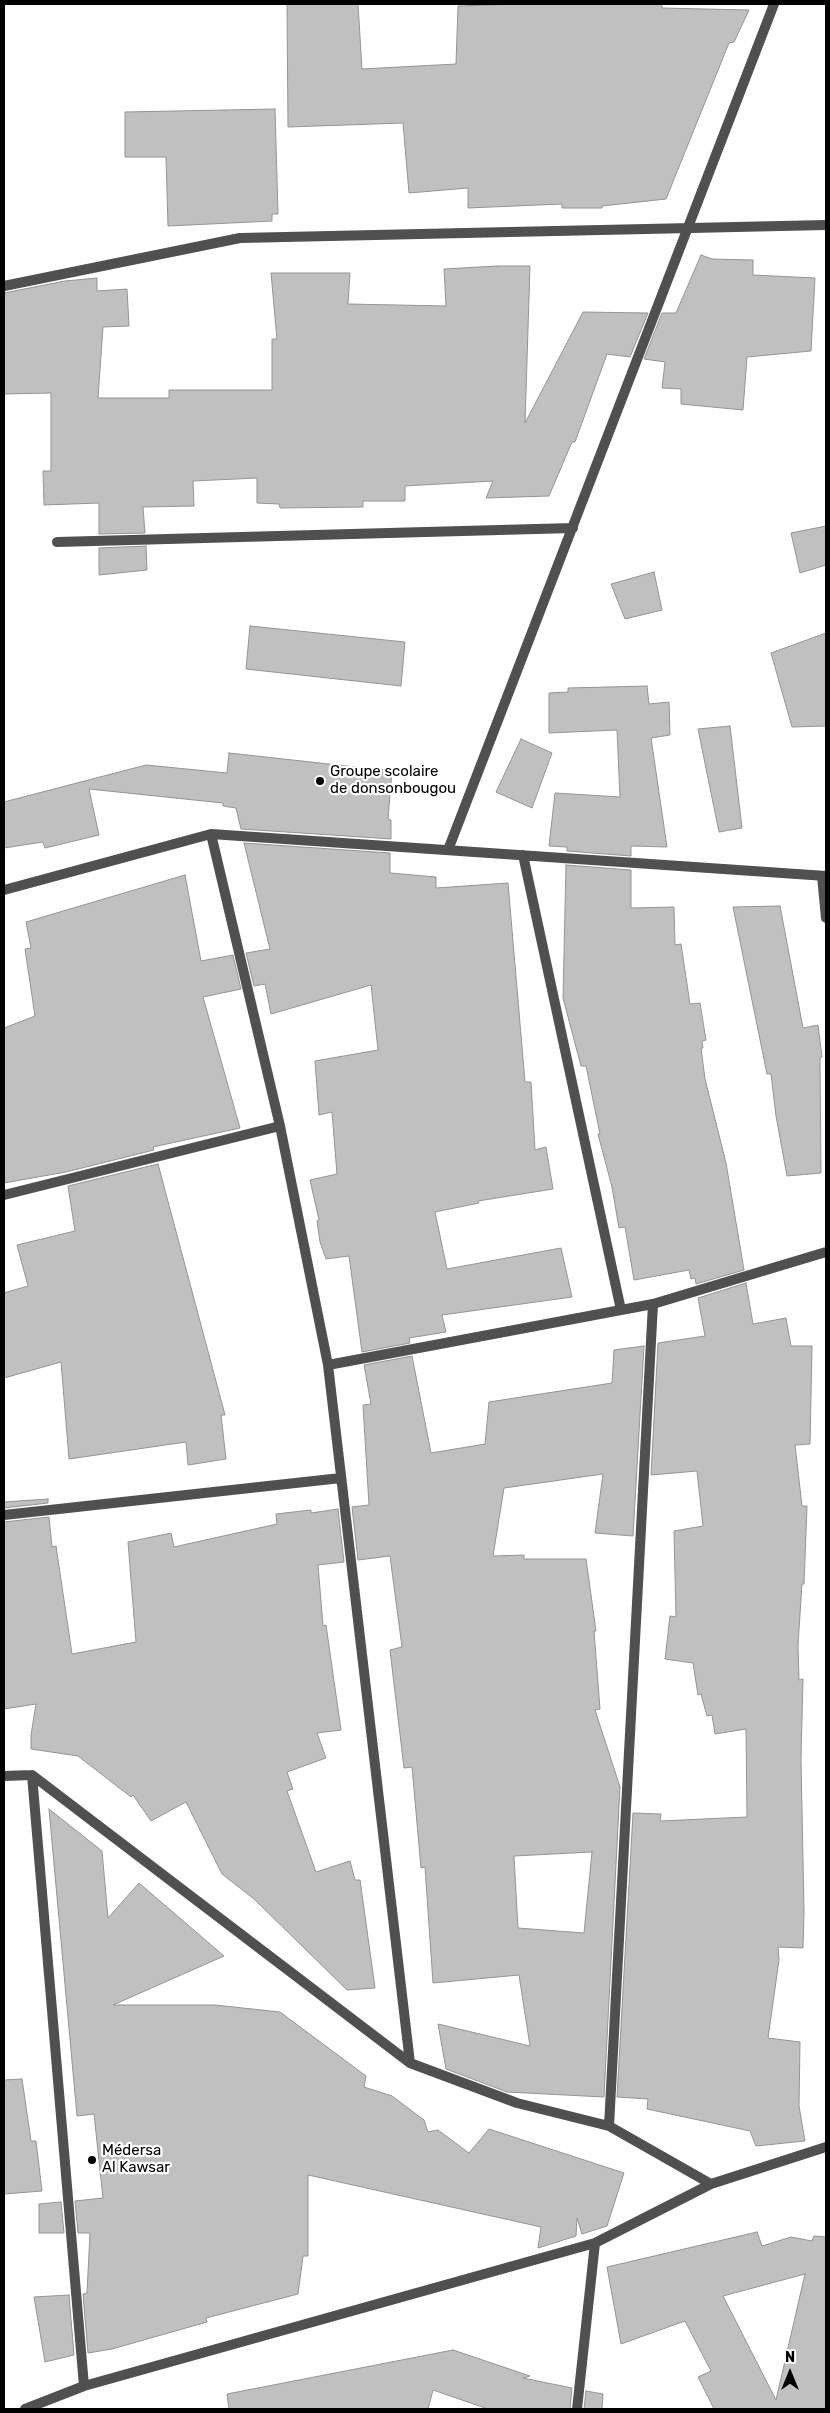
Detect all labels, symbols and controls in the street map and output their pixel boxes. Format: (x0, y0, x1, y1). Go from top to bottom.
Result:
place label: Groupe scolaire de donsonbougou (330, 763, 456, 798)
marker: Groupe scolaire de donsonbougou (314, 775, 326, 787)
place label: Médersa Al Kawsar (102, 2142, 170, 2177)
marker: Médersa Al Kawsar (86, 2154, 98, 2166)
north arrow (765, 2348, 815, 2398)
text: N (785, 2349, 795, 2366)

